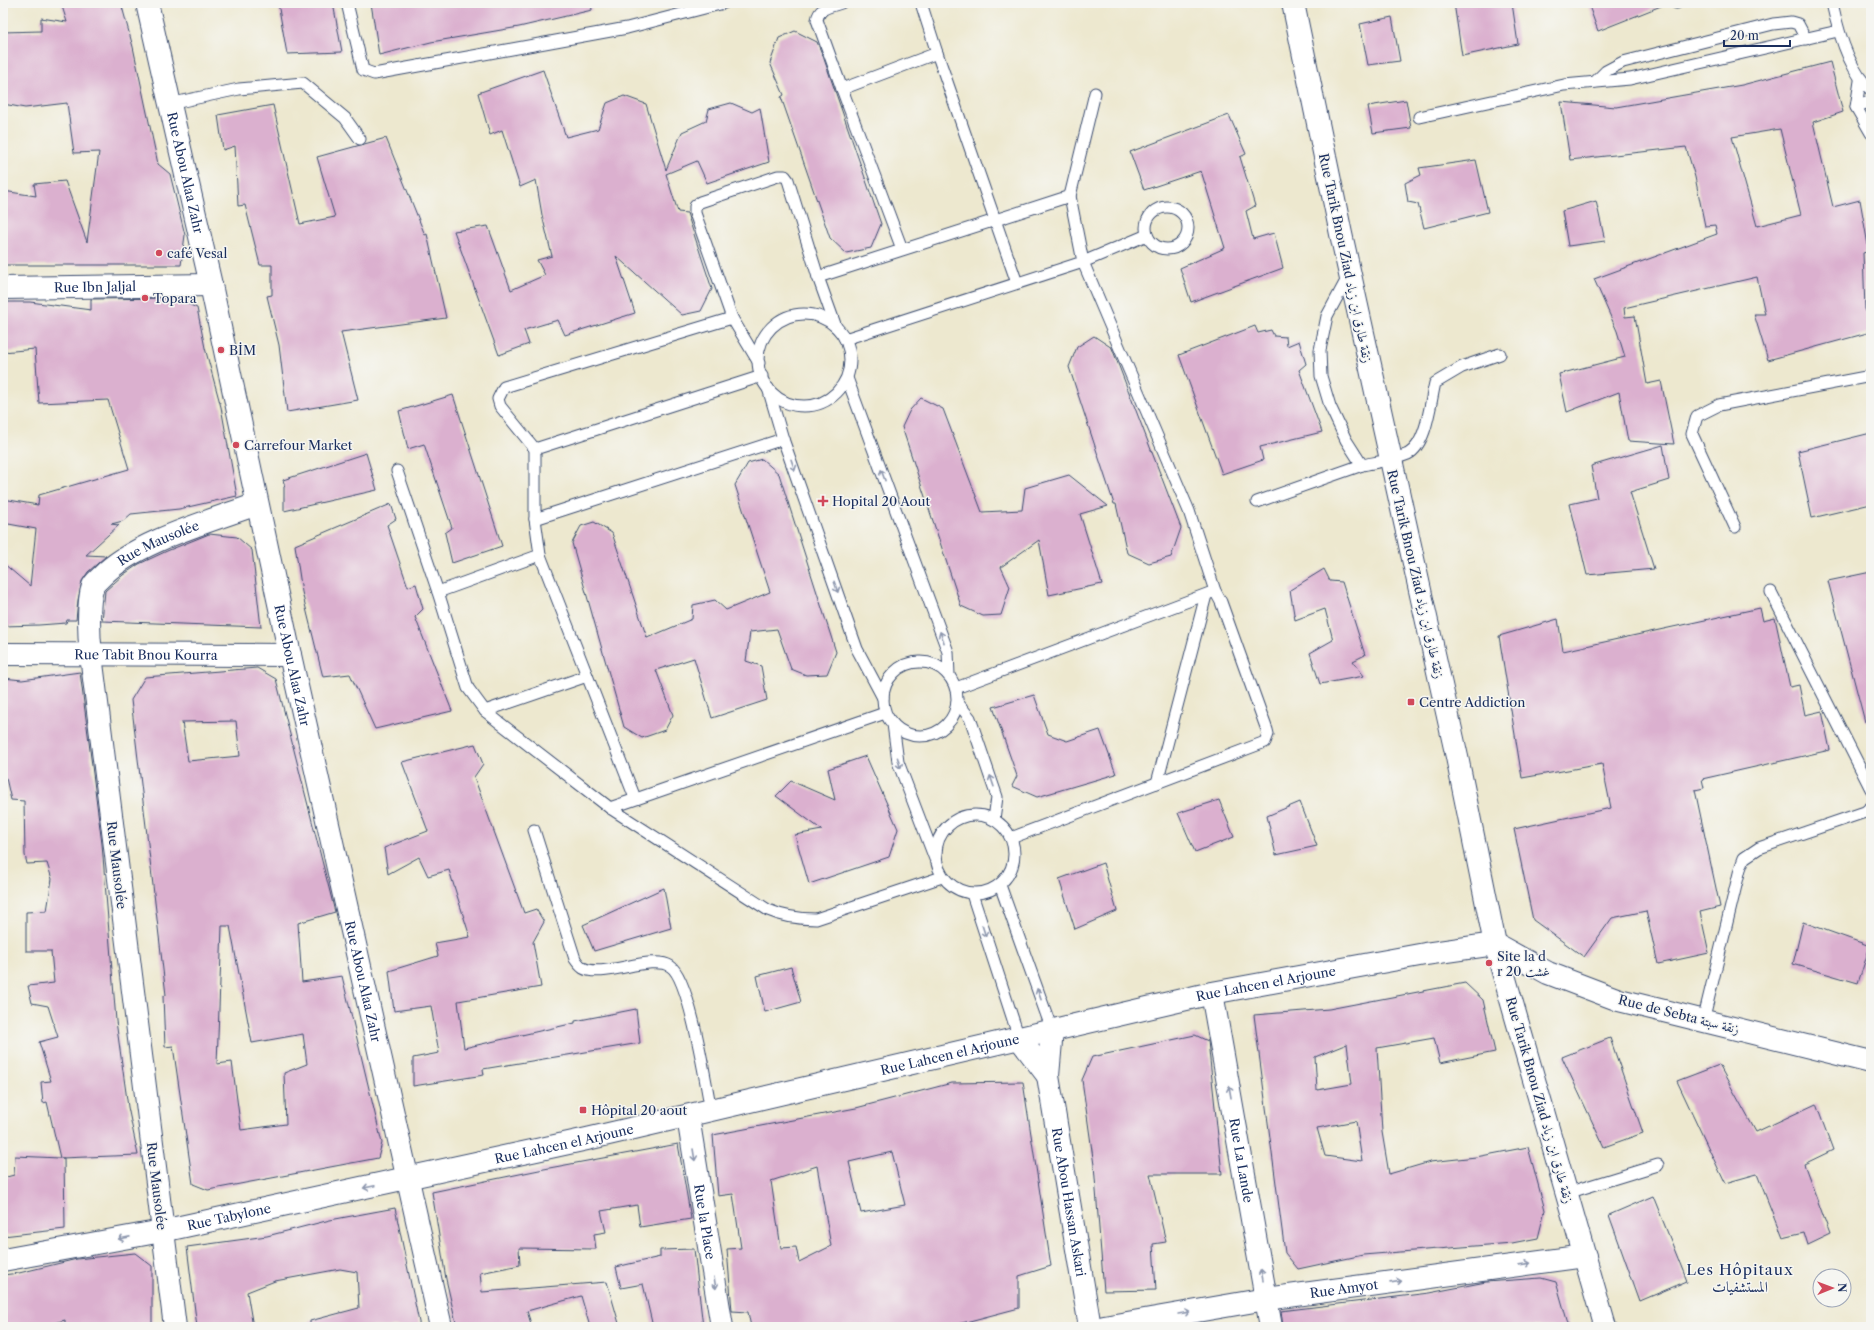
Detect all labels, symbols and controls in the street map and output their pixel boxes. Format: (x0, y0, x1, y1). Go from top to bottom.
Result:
scale bar (1724, 22, 1790, 48)
text: 20 m (1730, 28, 1759, 43)
street label: Rue Abou Alaa Zahr (164, 110, 207, 235)
street label: Rue Tarik Bnou Ziad زنقة طارق ابن زياد (1315, 152, 1376, 365)
place label: café Vesal (167, 245, 227, 261)
marker: café Vesal (154, 248, 164, 258)
street label: Rue Ibn Jaljal (54, 278, 136, 295)
place label: Topara (153, 290, 197, 306)
marker: Topara (140, 293, 150, 303)
place label: BİM (229, 342, 256, 358)
marker: BİM (216, 345, 226, 355)
place label: Carrefour Market (244, 437, 353, 453)
marker: Carrefour Market (231, 440, 241, 450)
one-way arrow (789, 458, 797, 470)
street label: Rue Tarik Bnou Ziad زنقة طارق ابن زياد (1383, 468, 1448, 680)
one-way arrow (878, 470, 886, 482)
place label: Hopital 20 Aout (832, 493, 931, 509)
marker: Hopital 20 Aout (817, 495, 829, 507)
street label: Rue Mausolée (114, 517, 201, 569)
one-way arrow (832, 581, 840, 593)
street label: Rue Abou Alaa Zahr (271, 603, 314, 728)
one-way arrow (938, 630, 945, 643)
street label: Rue Tabit Bnou Kourra (74, 646, 218, 663)
place label: Centre Addiction (1419, 694, 1525, 710)
marker: Centre Addiction (1406, 697, 1416, 707)
one-way arrow (896, 756, 903, 769)
one-way arrow (987, 776, 995, 788)
street label: Rue Mausolée (104, 820, 130, 910)
street label: Rue Abou Alaa Zahr (342, 919, 385, 1044)
one-way arrow (981, 924, 988, 937)
place label: Site la d r 20 غشت (1497, 948, 1550, 979)
marker: Site la d r 20 غشت (1484, 958, 1494, 968)
street label: Rue Lahcen el Arjoune (1194, 963, 1337, 1004)
one-way arrow (1035, 988, 1043, 1000)
street label: Rue de Sebta زنقة سبتة (1617, 991, 1741, 1038)
street label: Rue Tarik Bnou Ziad زنقة طارق ابن زياد (1502, 995, 1577, 1205)
street label: Rue Lahcen el Arjoune (879, 1030, 1021, 1078)
one-way arrow (1225, 1086, 1233, 1099)
place label: Hôpital 20 aout (591, 1102, 688, 1118)
marker: Hôpital 20 aout (578, 1105, 588, 1115)
street label: Rue La Lande (1226, 1117, 1257, 1204)
street label: Rue Lahcen el Arjoune (493, 1120, 635, 1167)
street label: Rue Abou Hassan Askari (1049, 1126, 1089, 1278)
street label: Rue Mausolée (144, 1141, 170, 1231)
one-way arrow (690, 1148, 698, 1161)
one-way arrow (363, 1183, 376, 1191)
street label: Rue la Place (691, 1183, 719, 1260)
street label: Rue Tabylone (185, 1200, 272, 1233)
one-way arrow (118, 1234, 131, 1242)
one-way arrow (1518, 1260, 1531, 1268)
district label: Les Hôpitaux المستشفيات (1686, 1260, 1794, 1296)
north arrow (1812, 1268, 1852, 1308)
one-way arrow (1258, 1269, 1266, 1282)
one-way arrow (711, 1276, 719, 1289)
street label: Rue Amyot (1309, 1276, 1379, 1301)
one-way arrow (1389, 1278, 1402, 1286)
text: N (1835, 1283, 1849, 1293)
one-way arrow (1177, 1309, 1190, 1317)

